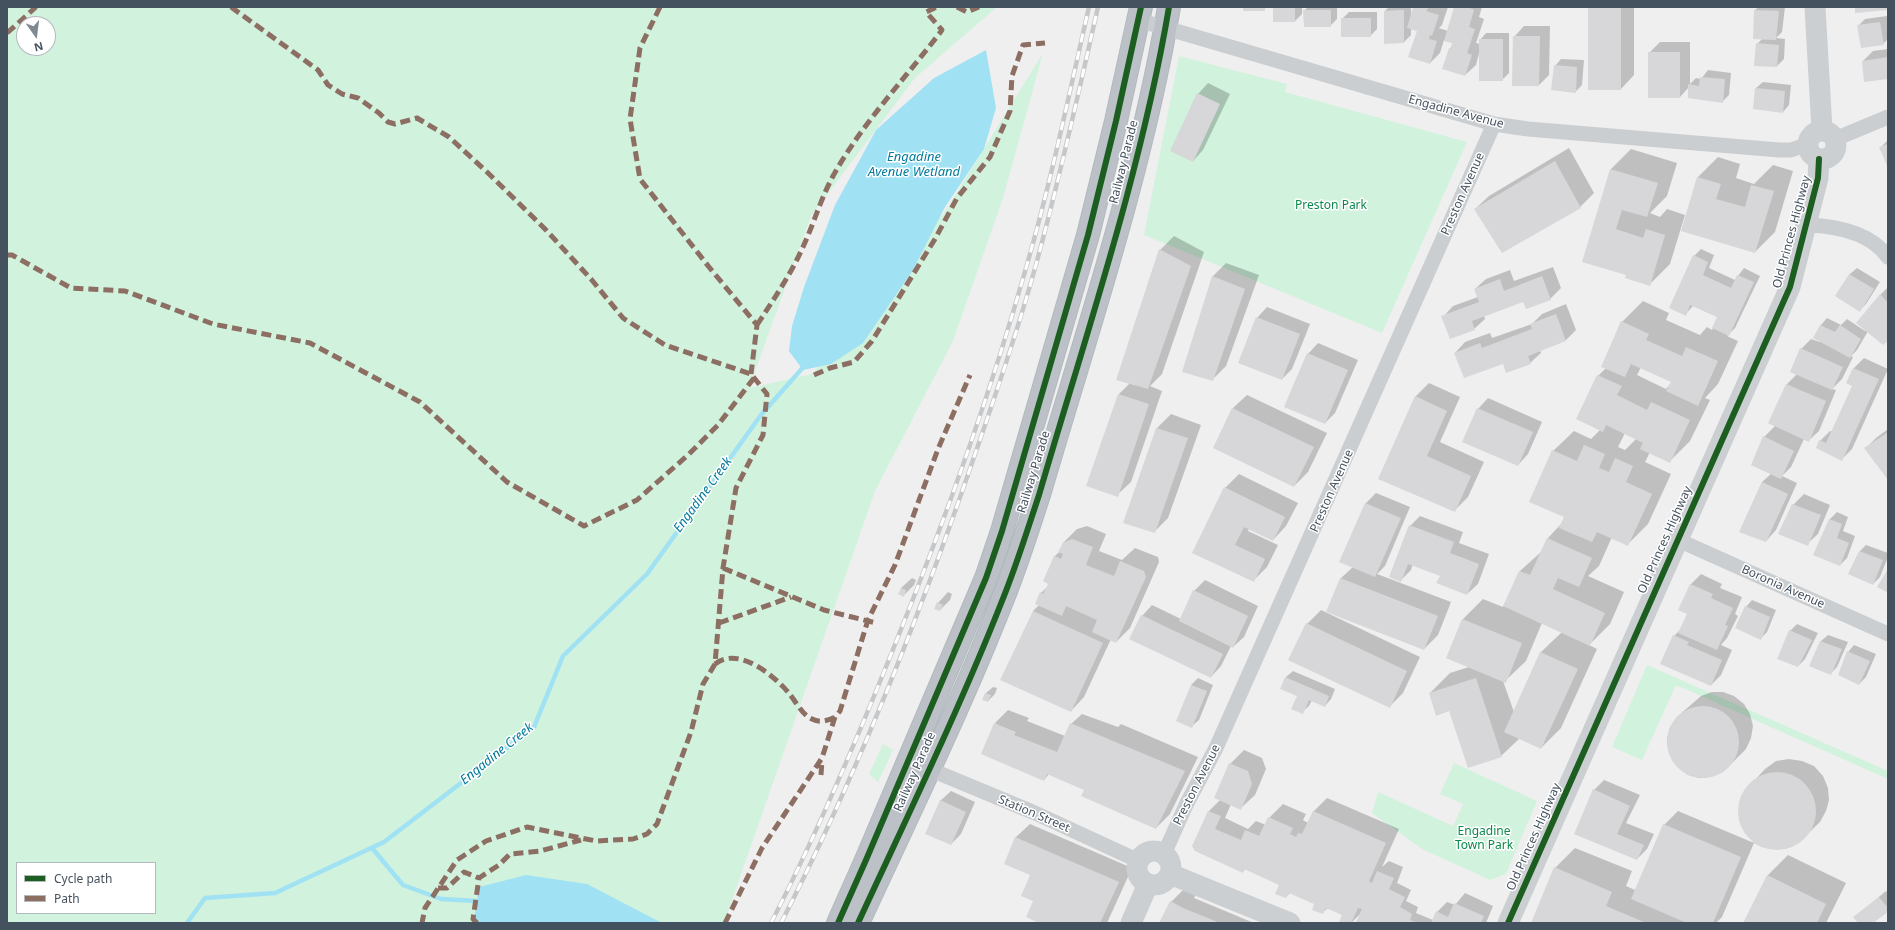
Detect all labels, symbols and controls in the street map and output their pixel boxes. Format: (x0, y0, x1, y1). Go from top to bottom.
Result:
north arrow (16, 16, 56, 56)
text: N (33, 39, 45, 56)
street label: Engadine Avenue (1407, 92, 1505, 132)
street label: Railway Parade (1107, 119, 1141, 205)
water label: Engadine Avenue Wetland (868, 149, 960, 180)
street label: Preston Avenue (1438, 151, 1488, 237)
street label: Old Princes Highway (1770, 174, 1814, 290)
park label: Preston Park (1295, 199, 1367, 213)
street label: Railway Parade (1015, 429, 1053, 515)
street label: Preston Avenue (1307, 448, 1357, 534)
water label: Engadine Creek (670, 454, 736, 536)
street label: Old Princes Highway (1635, 484, 1695, 596)
street label: Boronia Avenue (1739, 562, 1827, 612)
water label: Engadine Creek (457, 720, 537, 788)
street label: Railway Parade (891, 730, 939, 814)
street label: Preston Avenue (1170, 742, 1224, 828)
street label: Old Princes Highway (1504, 781, 1564, 893)
street label: Station Street (996, 792, 1072, 836)
park label: Engadine Town Park (1455, 825, 1513, 853)
legend (16, 862, 156, 914)
text: Cycle path (54, 870, 112, 887)
text: Path (54, 890, 80, 907)

